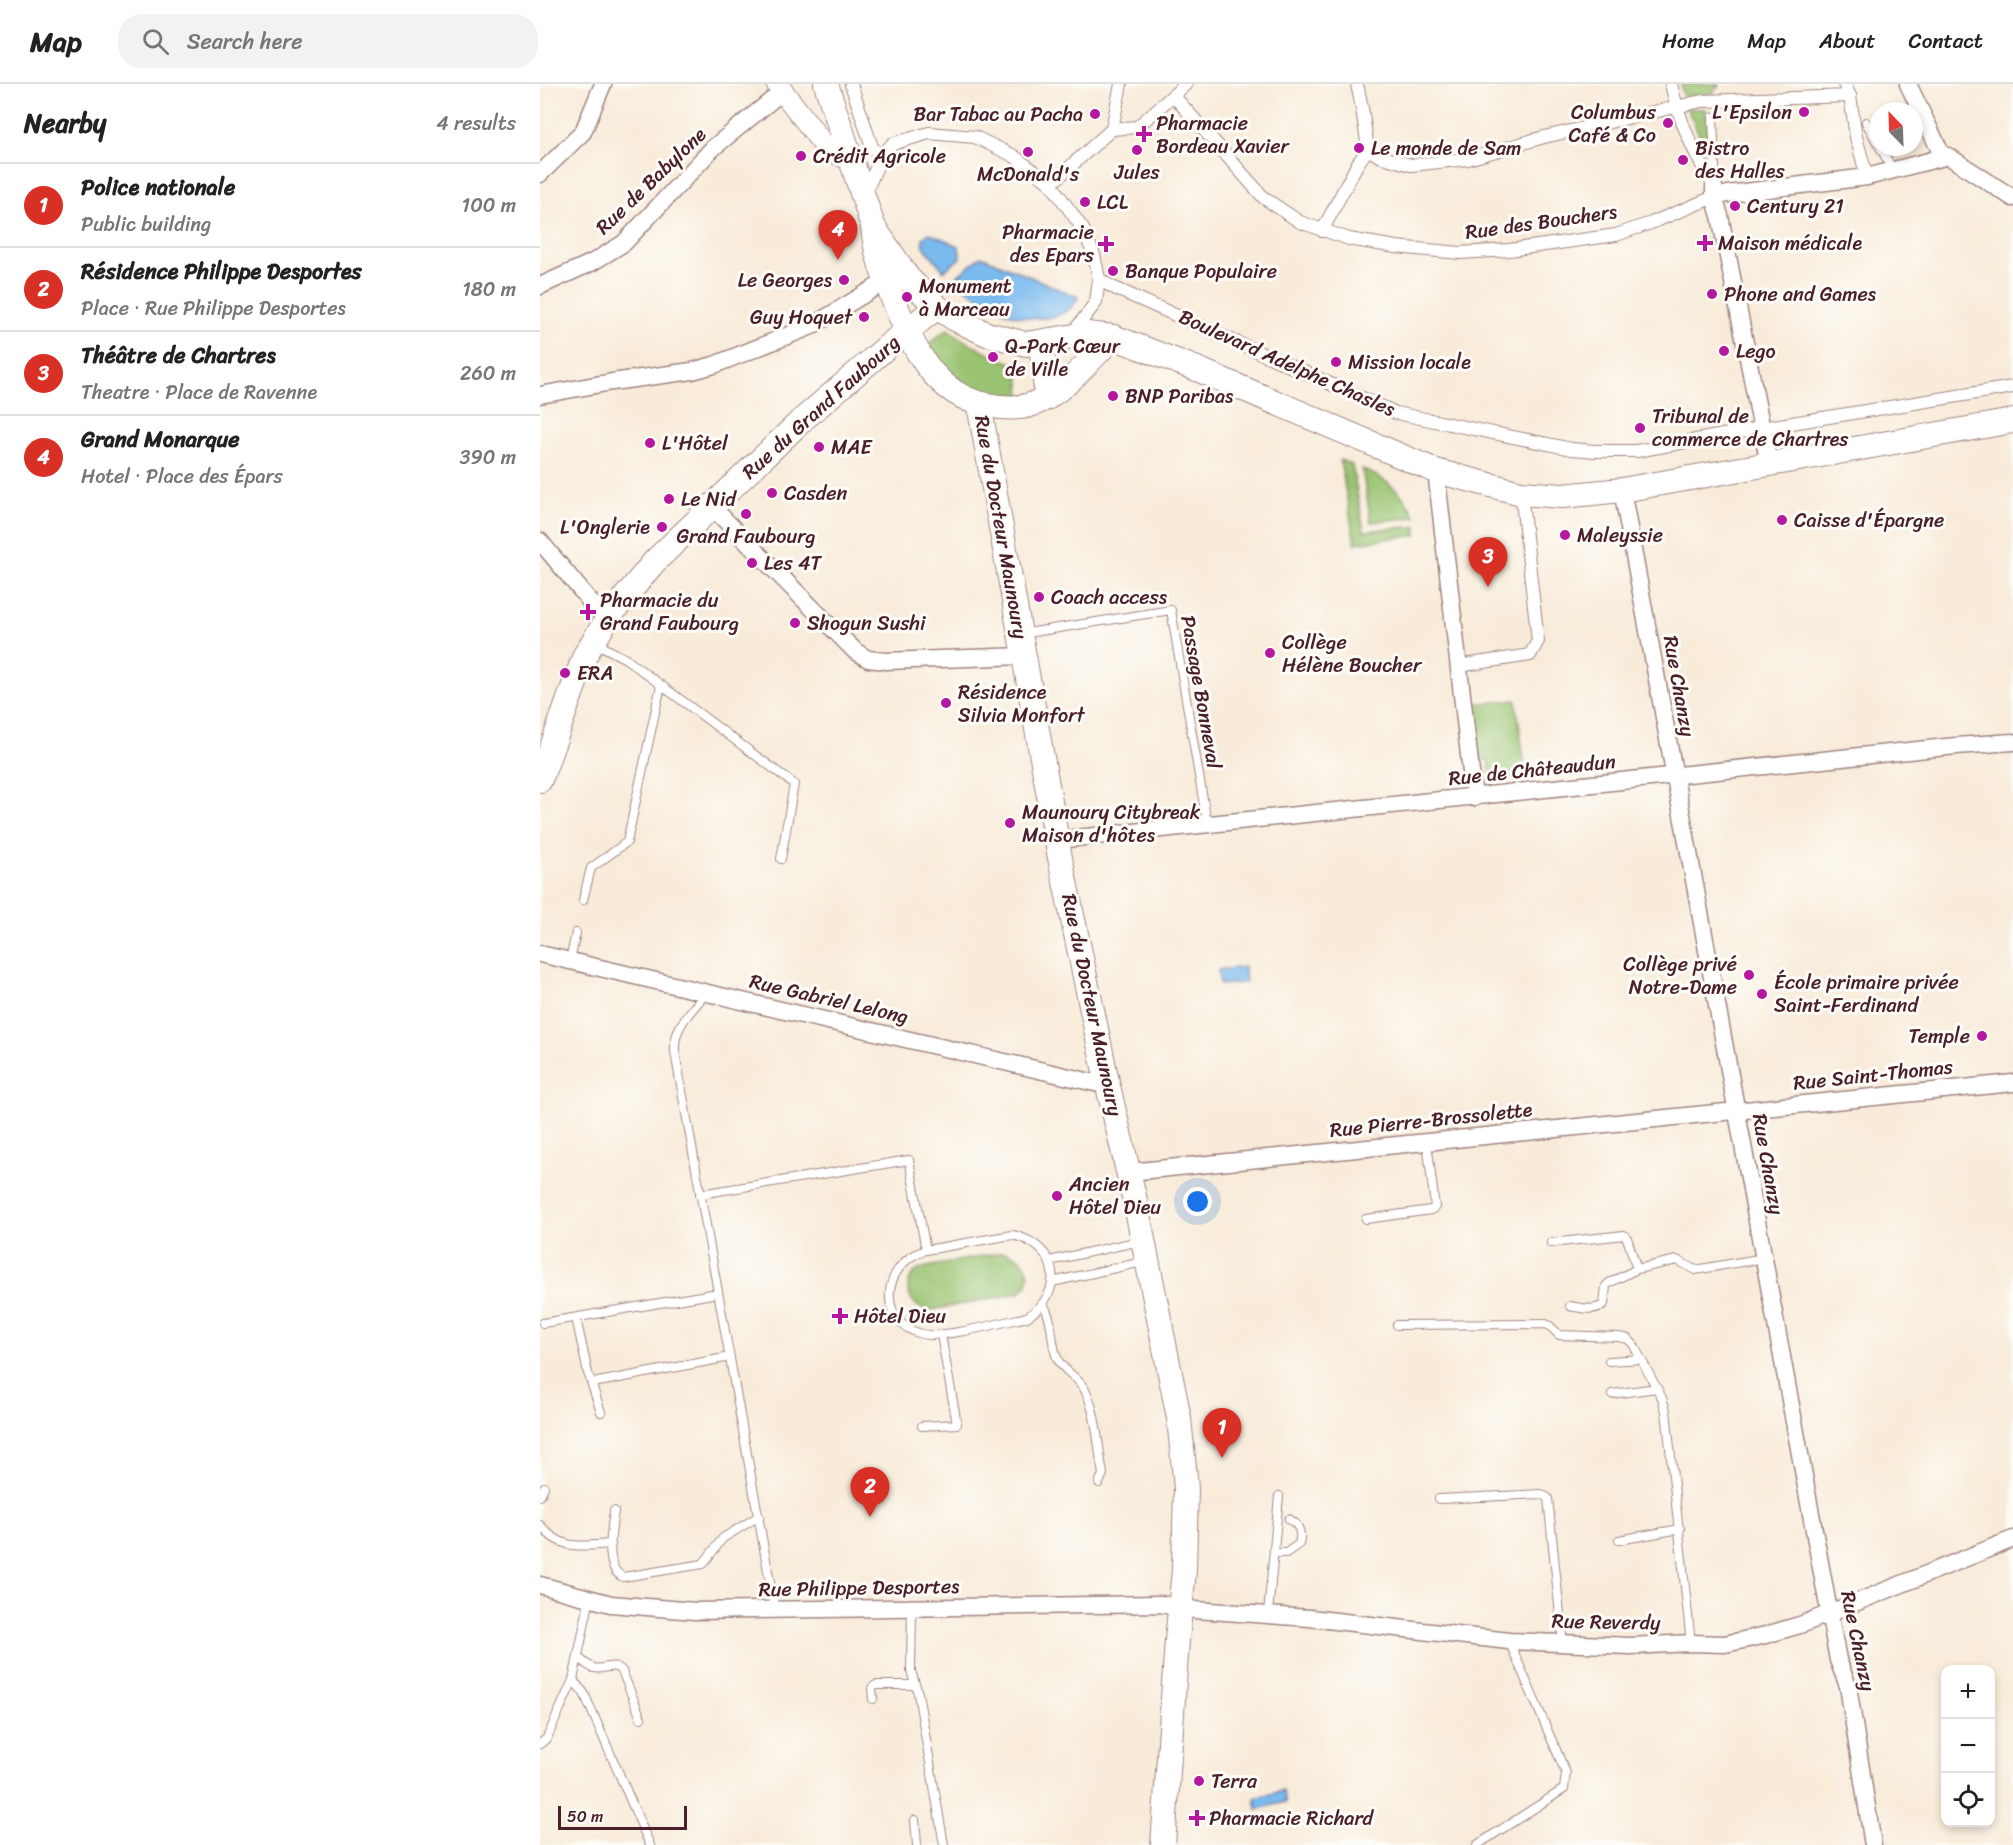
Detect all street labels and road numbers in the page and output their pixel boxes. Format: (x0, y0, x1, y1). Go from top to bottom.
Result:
street label: Rue de Babylone (587, 118, 715, 243)
street label: Rue des Bouchers (1463, 194, 1620, 250)
street label: Boulevard Adelphe Chasles (1173, 299, 1402, 427)
street label: Rue du Grand Faubourg (734, 326, 908, 488)
street label: Rue du Docteur Maunoury (964, 412, 1038, 642)
street label: Passage Bonneval (1170, 613, 1232, 773)
street label: Rue Chanzy (1653, 633, 1705, 740)
street label: Rue de Châteaudun (1447, 744, 1618, 796)
street label: Rue du Docteur Maunoury (1051, 891, 1133, 1120)
street label: Rue Gabriel Lelong (746, 964, 912, 1034)
street label: Rue Saint-Thomas (1791, 1049, 1955, 1101)
street label: Rue Pierre-Brossolette (1328, 1092, 1534, 1148)
street label: Rue Chanzy (1742, 1111, 1794, 1218)
street label: Rue Philippe Desportes (758, 1569, 961, 1607)
street label: Rue Chanzy (1830, 1587, 1886, 1695)
street label: Rue Reverdy (1551, 1604, 1661, 1640)

